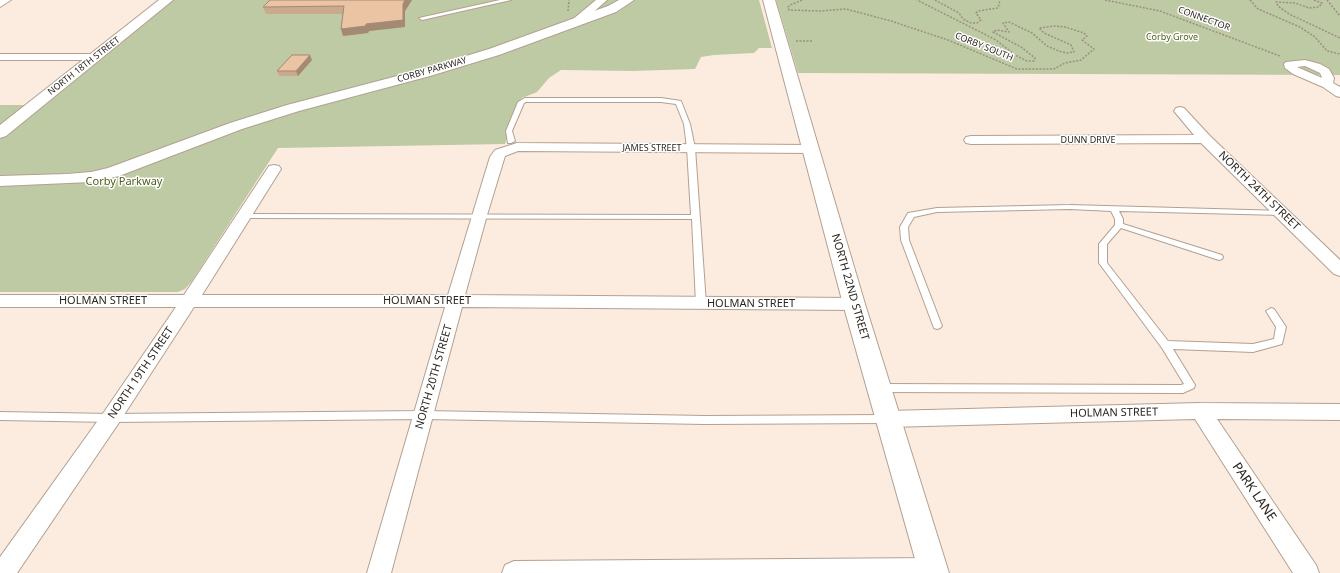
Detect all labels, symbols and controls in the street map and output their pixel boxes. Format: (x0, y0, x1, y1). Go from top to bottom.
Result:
street label: CONNECTOR (1177, 5, 1231, 33)
street label: CORBY SOUTH (953, 30, 1015, 64)
park label: Corby Grove (1146, 32, 1198, 42)
street label: NORTH 18TH STREET (46, 35, 122, 97)
street label: CORBY PARKWAY (396, 55, 468, 85)
street label: DUNN DRIVE (1061, 135, 1115, 145)
street label: JAMES STREET (622, 143, 682, 153)
street label: NORTH 24TH STREET (1216, 149, 1302, 233)
park label: Corby Parkway (86, 175, 162, 189)
street label: NORTH 22ND STREET (828, 232, 872, 342)
street label: HOLMAN STREET (59, 294, 147, 308)
street label: HOLMAN STREET (383, 294, 471, 308)
street label: HOLMAN STREET (707, 297, 795, 311)
street label: NORTH 20TH STREET (413, 323, 455, 431)
street label: NORTH 19TH STREET (105, 325, 177, 421)
street label: HOLMAN STREET (1070, 406, 1158, 420)
street label: PARK LANE (1229, 460, 1279, 524)

